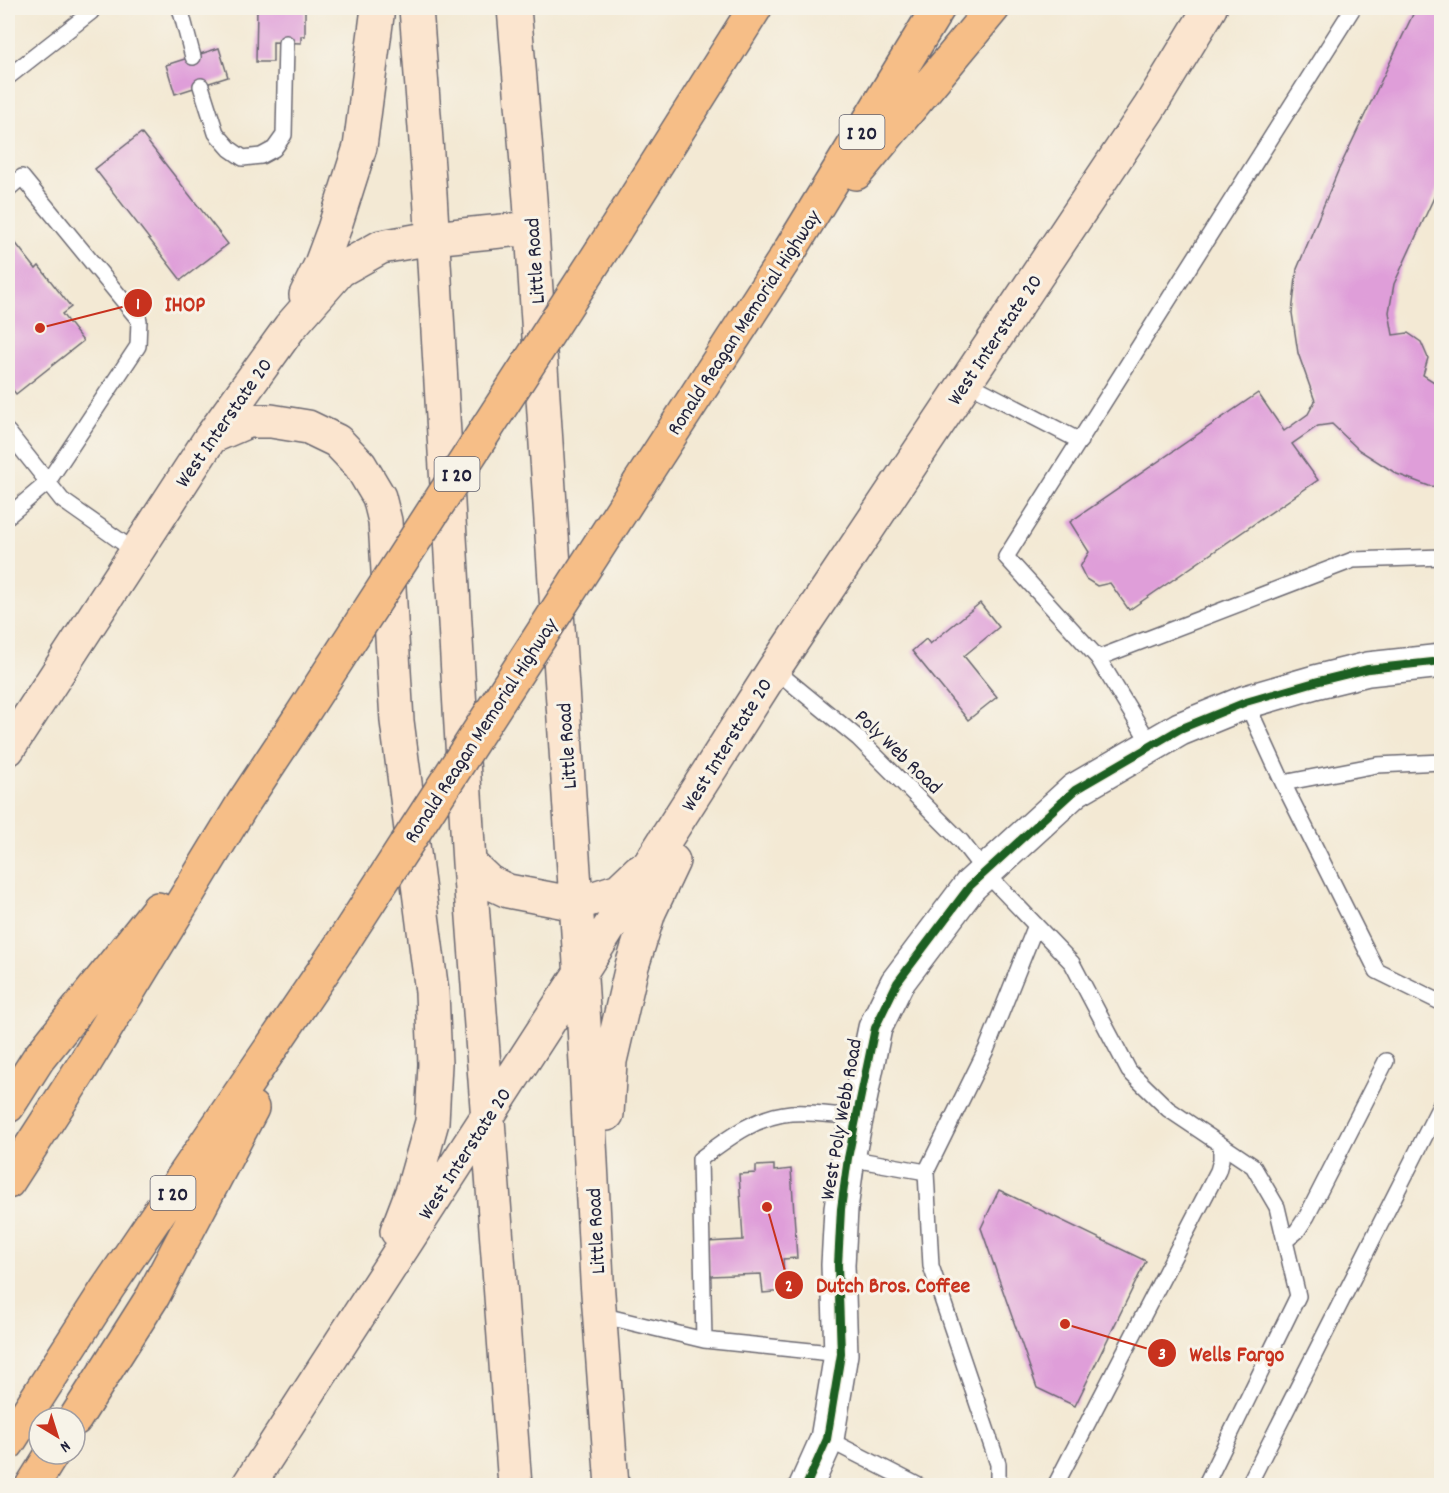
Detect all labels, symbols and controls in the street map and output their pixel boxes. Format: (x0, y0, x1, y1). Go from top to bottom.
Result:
road number: I 20 (840, 115, 884, 149)
street label: Ronald Reagan Memorial Highway (661, 205, 830, 442)
street label: Little Road (519, 217, 555, 305)
street label: West Interstate 20 (941, 269, 1052, 412)
callout: IHOP (123, 283, 218, 323)
text: IHOP (165, 291, 205, 322)
text: 1 (136, 293, 140, 318)
street label: West Interstate 20 (169, 353, 281, 495)
road number: I 20 (434, 457, 480, 491)
street label: Ronald Reagan Memorial Highway (398, 613, 567, 850)
street label: West Interstate 20 (675, 673, 782, 818)
street label: Little Road (551, 702, 587, 790)
street label: Poly Web Road (846, 704, 948, 803)
street label: West Poly Webb Road (814, 1036, 872, 1203)
street label: West Interstate 20 (412, 1082, 521, 1227)
road number: I 20 (150, 1176, 195, 1210)
street label: Little Road (581, 1187, 615, 1275)
callout: Dutch Bros. Coffee (774, 1265, 982, 1305)
text: Dutch Bros. Coffee (816, 1272, 970, 1303)
text: 2 (785, 1275, 793, 1300)
callout: Wells Fargo (1147, 1333, 1296, 1373)
text: Wells Fargo (1190, 1341, 1285, 1372)
text: 3 (1158, 1343, 1166, 1368)
north arrow (27, 1406, 87, 1466)
text: N (54, 1434, 75, 1457)

